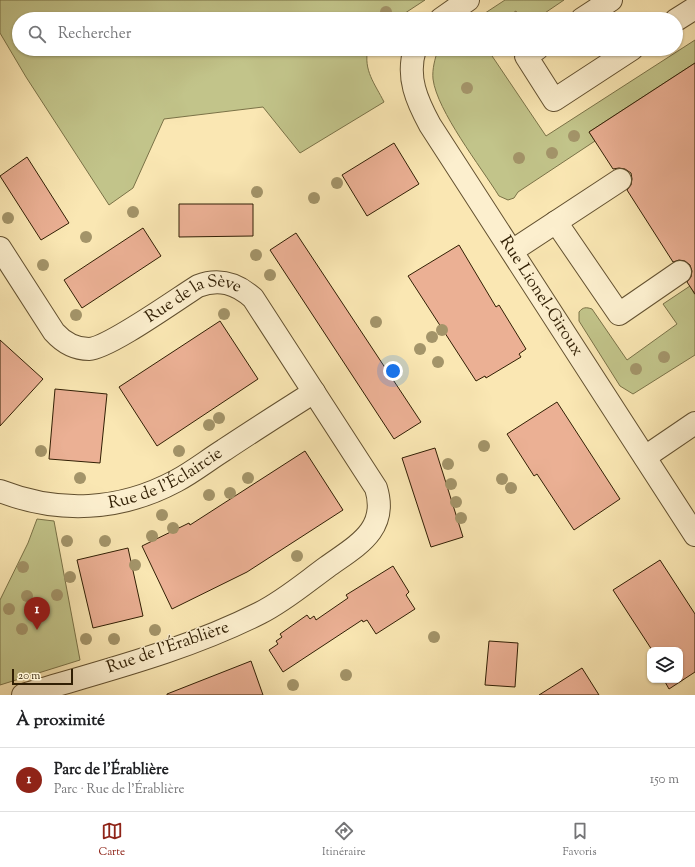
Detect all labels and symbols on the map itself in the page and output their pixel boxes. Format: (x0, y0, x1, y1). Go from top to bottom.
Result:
street label: Rue Lionel-Giroux (493, 232, 589, 361)
street label: Rue de la Sève (141, 270, 246, 329)
your location (383, 361, 403, 381)
street label: Rue de l'Éclaircie (106, 442, 228, 516)
pin: 1 (24, 597, 50, 630)
street label: Rue de l'Érablière (103, 616, 233, 680)
scale bar (12, 667, 73, 686)

